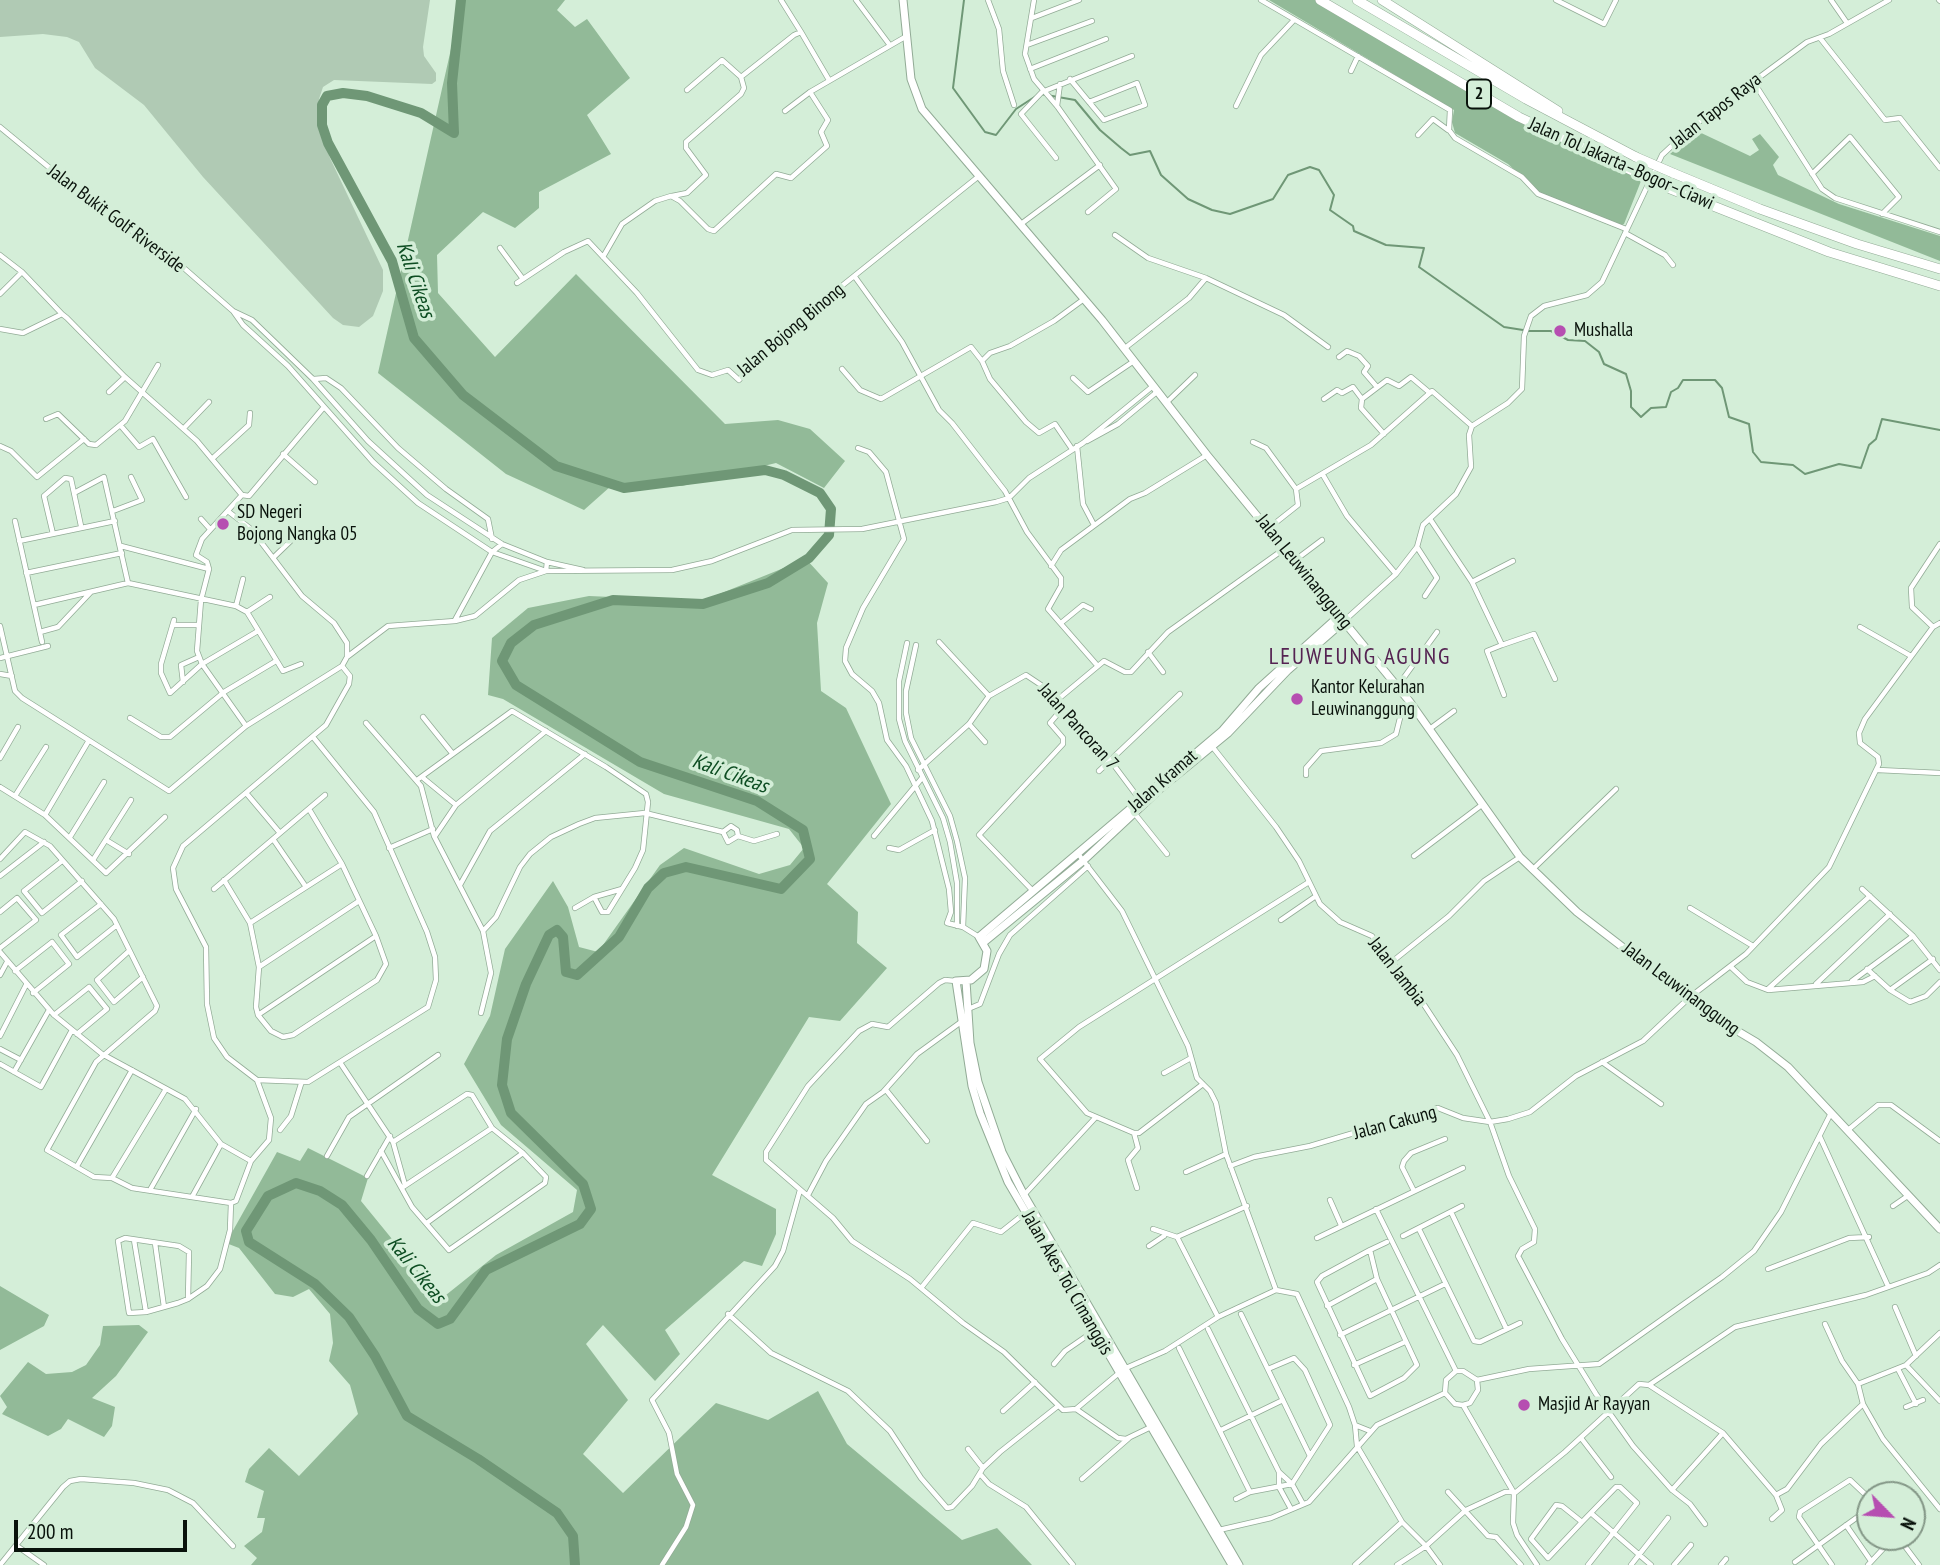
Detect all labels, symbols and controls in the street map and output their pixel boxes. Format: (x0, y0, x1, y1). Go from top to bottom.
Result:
street label: Jalan Tapos Raya (1666, 68, 1766, 154)
road number: 2 (1467, 80, 1491, 108)
street label: Jalan Tol Jakarta–Bogor–Ciawi (1525, 113, 1717, 215)
street label: Jalan Bukit Golf Riverside (43, 160, 189, 278)
water label: Kali Cikeas (390, 239, 440, 321)
street label: Jalan Bojong Binong (733, 279, 849, 381)
place label: Mushalla (1574, 320, 1633, 342)
marker: Mushalla (1552, 323, 1568, 339)
place label: SD Negeri Bojong Nangka 05 (237, 502, 357, 546)
street label: Jalan Leuwinanggung (1251, 510, 1357, 634)
marker: SD Negeri Bojong Nangka 05 (215, 516, 231, 532)
district label: LEUWEUNG AGUNG (1270, 643, 1450, 671)
place label: Kantor Kelurahan Leuwinanggung (1311, 677, 1425, 721)
street label: Jalan Pancoran 7 (1033, 679, 1123, 775)
marker: Kantor Kelurahan Leuwinanggung (1289, 691, 1305, 707)
street label: Jalan Kramat (1124, 745, 1202, 817)
water label: Kali Cikeas (689, 749, 771, 799)
street label: Jalan Jambia (1363, 933, 1431, 1011)
street label: Jalan Leuwinanggung (1618, 938, 1744, 1040)
street label: Jalan Cakung (1351, 1101, 1439, 1145)
street label: Jalan Akes Tol Cimanggis (1017, 1207, 1117, 1359)
water label: Kali Cikeas (382, 1232, 450, 1308)
place label: Masjid Ar Rayyan (1538, 1394, 1650, 1416)
marker: Masjid Ar Rayyan (1516, 1397, 1532, 1413)
north arrow (1856, 1481, 1926, 1551)
scale bar (18, 1506, 191, 1550)
text: N (1895, 1514, 1921, 1534)
text: 200 m (27, 1518, 73, 1545)

